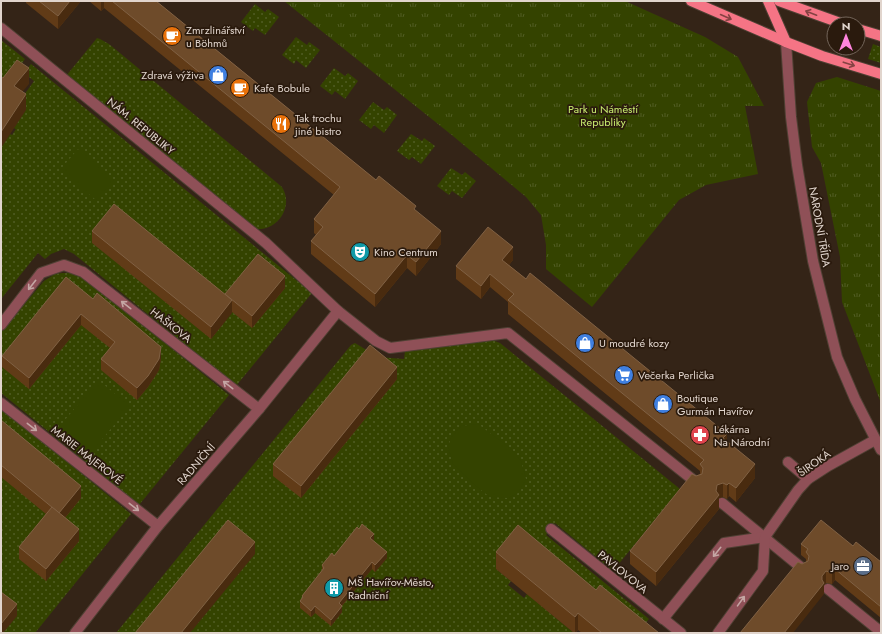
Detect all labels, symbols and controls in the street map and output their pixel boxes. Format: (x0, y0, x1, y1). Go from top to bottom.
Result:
one-way arrow (805, 9, 817, 17)
one-way arrow (720, 14, 732, 21)
north arrow (826, 16, 866, 56)
text: N (842, 18, 850, 34)
place label: Zmrzlinářství u Böhmů (186, 22, 246, 51)
cafe icon: Zmrzlinářství u Böhmů (161, 25, 183, 47)
one-way arrow (842, 61, 855, 68)
shop icon: Zdravá výživa (207, 64, 229, 86)
place label: Zdravá výživa (141, 67, 204, 83)
cafe icon: Kafe Bobule (229, 77, 251, 99)
place label: Kafe Bobule (254, 80, 310, 96)
street label: NÁM. REPUBLIKY (104, 94, 179, 159)
park label: Park u Náměstí Republiky (568, 101, 639, 130)
place label: Tak trochu jiné bistro (294, 110, 342, 139)
restaurant icon: Tak trochu jiné bistro (270, 113, 292, 135)
street label: NÁRODNÍ TŘÍDA (805, 186, 835, 269)
theatre icon: Kino Centrum (349, 241, 371, 263)
place label: Kino Centrum (374, 244, 438, 260)
one-way arrow (28, 279, 36, 290)
one-way arrow (121, 301, 132, 309)
street label: HAŠKOVA (147, 304, 196, 347)
shop icon: U moudré kozy (574, 332, 596, 354)
place label: U moudré kozy (599, 335, 669, 351)
supermarket icon: Večerka Perlička (613, 364, 635, 386)
place label: Večerka Perlička (638, 367, 714, 383)
one-way arrow (223, 381, 234, 389)
place label: Boutique Gurmán Havířov (677, 390, 753, 419)
shop icon: Boutique Gurmán Havířov (652, 393, 674, 415)
place label: Lékárna Na Národní (714, 421, 771, 450)
street label: MARIE MAJEROVÉ (48, 422, 126, 488)
one-way arrow (26, 423, 37, 431)
pharmacy icon: Lékárna Na Národní (689, 424, 711, 446)
street label: RADNIČNÍ (173, 439, 219, 488)
street label: ŠIROKÁ (794, 445, 834, 480)
one-way arrow (128, 503, 139, 512)
one-way arrow (712, 546, 721, 557)
street label: PAVLOVOVA (594, 547, 652, 598)
office icon: Jaro (852, 555, 874, 577)
place label: Jaro (829, 558, 849, 574)
place label: MŠ Havířov-Město, Radniční (348, 574, 434, 603)
building icon: MŠ Havířov-Město, Radniční (323, 577, 345, 599)
one-way arrow (737, 596, 745, 607)

